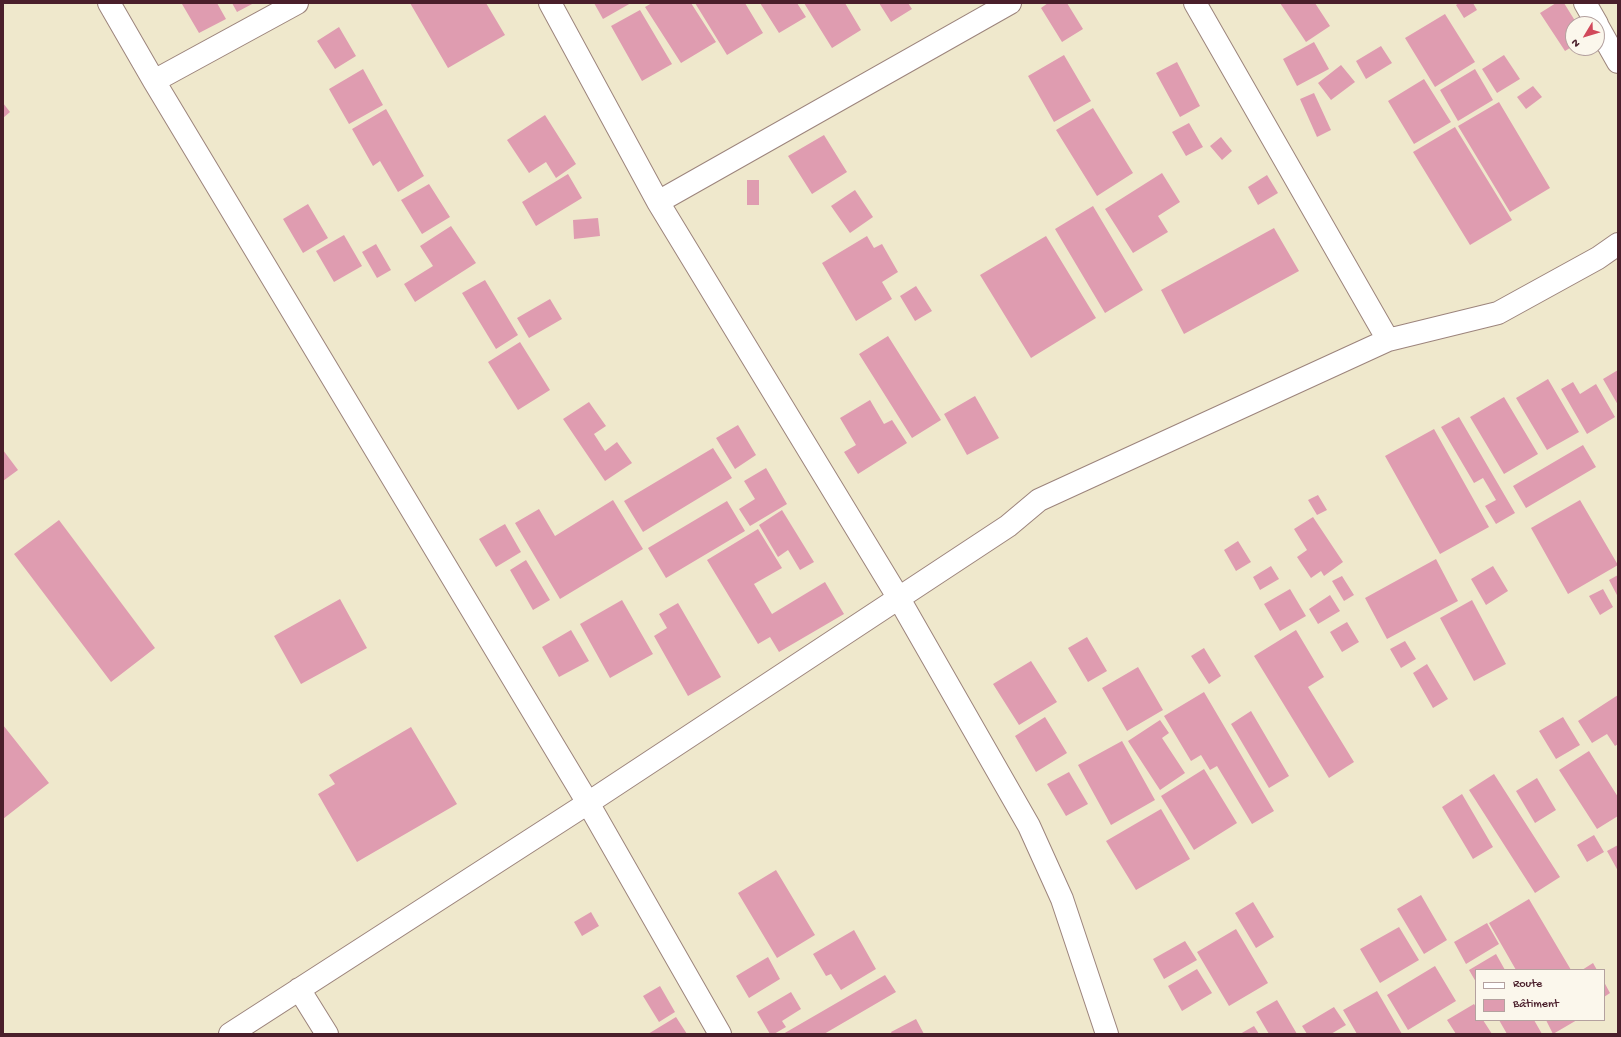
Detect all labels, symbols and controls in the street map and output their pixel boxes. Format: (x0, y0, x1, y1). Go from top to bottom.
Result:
north arrow (1565, 16, 1605, 56)
text: N (1569, 36, 1583, 49)
legend (1475, 969, 1605, 1021)
text: Route (1513, 978, 1542, 992)
text: Bâtiment (1513, 998, 1559, 1012)

